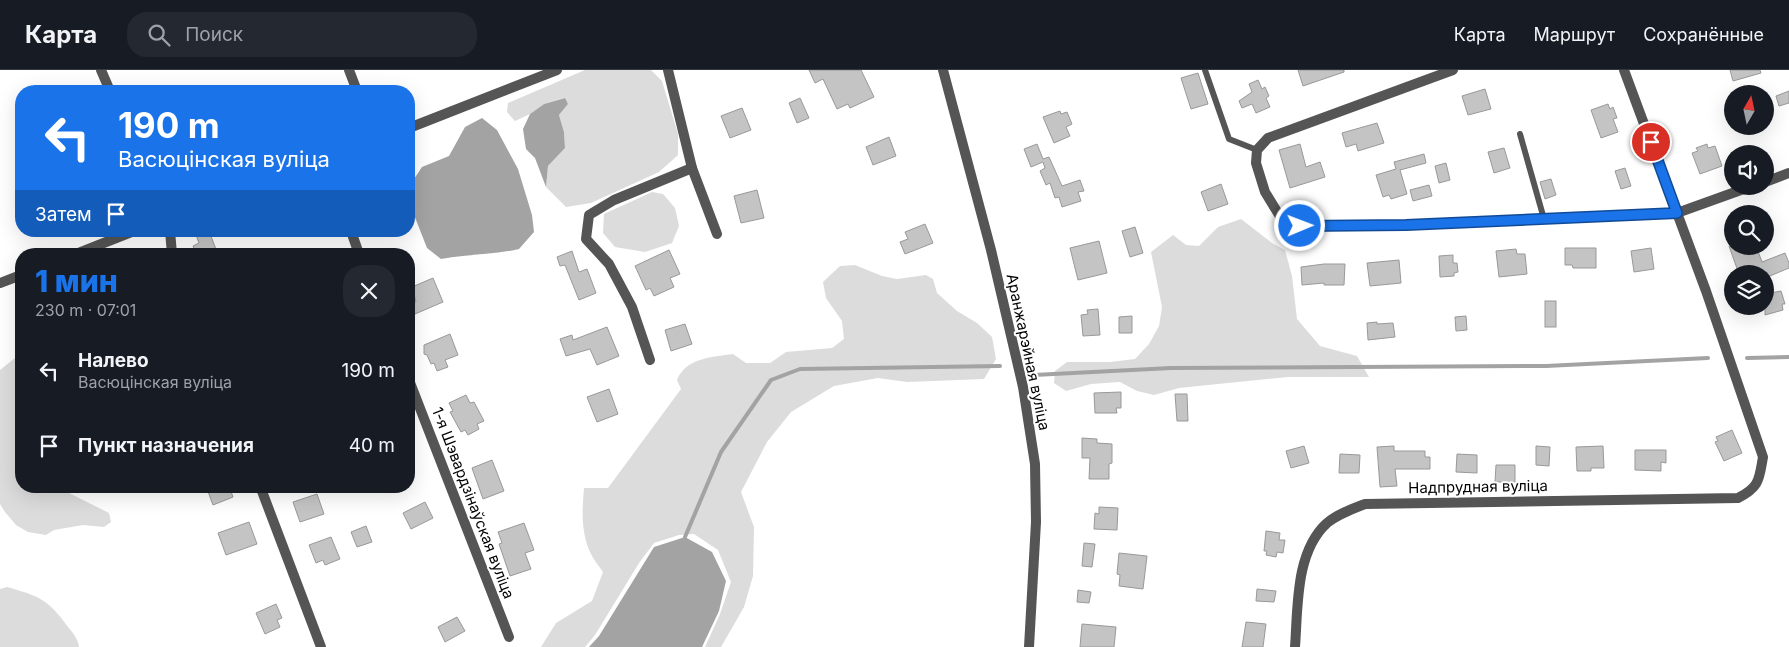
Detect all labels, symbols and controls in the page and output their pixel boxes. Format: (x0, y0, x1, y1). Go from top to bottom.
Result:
search box (127, 12, 477, 57)
text: Карта (25, 20, 97, 49)
icon: search (145, 21, 173, 49)
text: Поиск (185, 23, 243, 46)
text: Карта (1454, 24, 1506, 45)
text: Маршрут (1534, 24, 1615, 45)
text: Сохранённые (1643, 24, 1764, 45)
north arrow (1724, 85, 1774, 135)
map controls (1724, 85, 1774, 315)
text: 190 m (118, 104, 220, 146)
icon: left (35, 105, 100, 170)
pin (1630, 121, 1672, 163)
icon: arrive (1637, 128, 1665, 156)
button: sound (1724, 145, 1774, 195)
text: Васюцінская вуліца (118, 146, 330, 172)
position arrow (1273, 199, 1325, 251)
icon: arrive (102, 200, 130, 228)
text: Затем (35, 203, 92, 226)
button: search (1724, 205, 1774, 255)
text: 1 мин (35, 263, 118, 299)
button: close (343, 265, 395, 317)
button: layers (1724, 265, 1774, 315)
street label: Аранжарэйная вуліца (1003, 272, 1054, 432)
text: 230 m · 07:01 (35, 300, 136, 320)
text: Налево (78, 349, 149, 372)
icon: left (35, 357, 63, 385)
text: 190 m (342, 359, 395, 382)
text: Васюцінская вуліца (78, 372, 232, 392)
street label: 1-я Шэвардзінаўская вуліца (428, 404, 519, 601)
icon: arrive (35, 432, 63, 460)
text: Пункт назначения (78, 434, 254, 457)
text: 40 m (349, 434, 395, 457)
street label: Надпрудная вуліца (1408, 476, 1548, 497)

